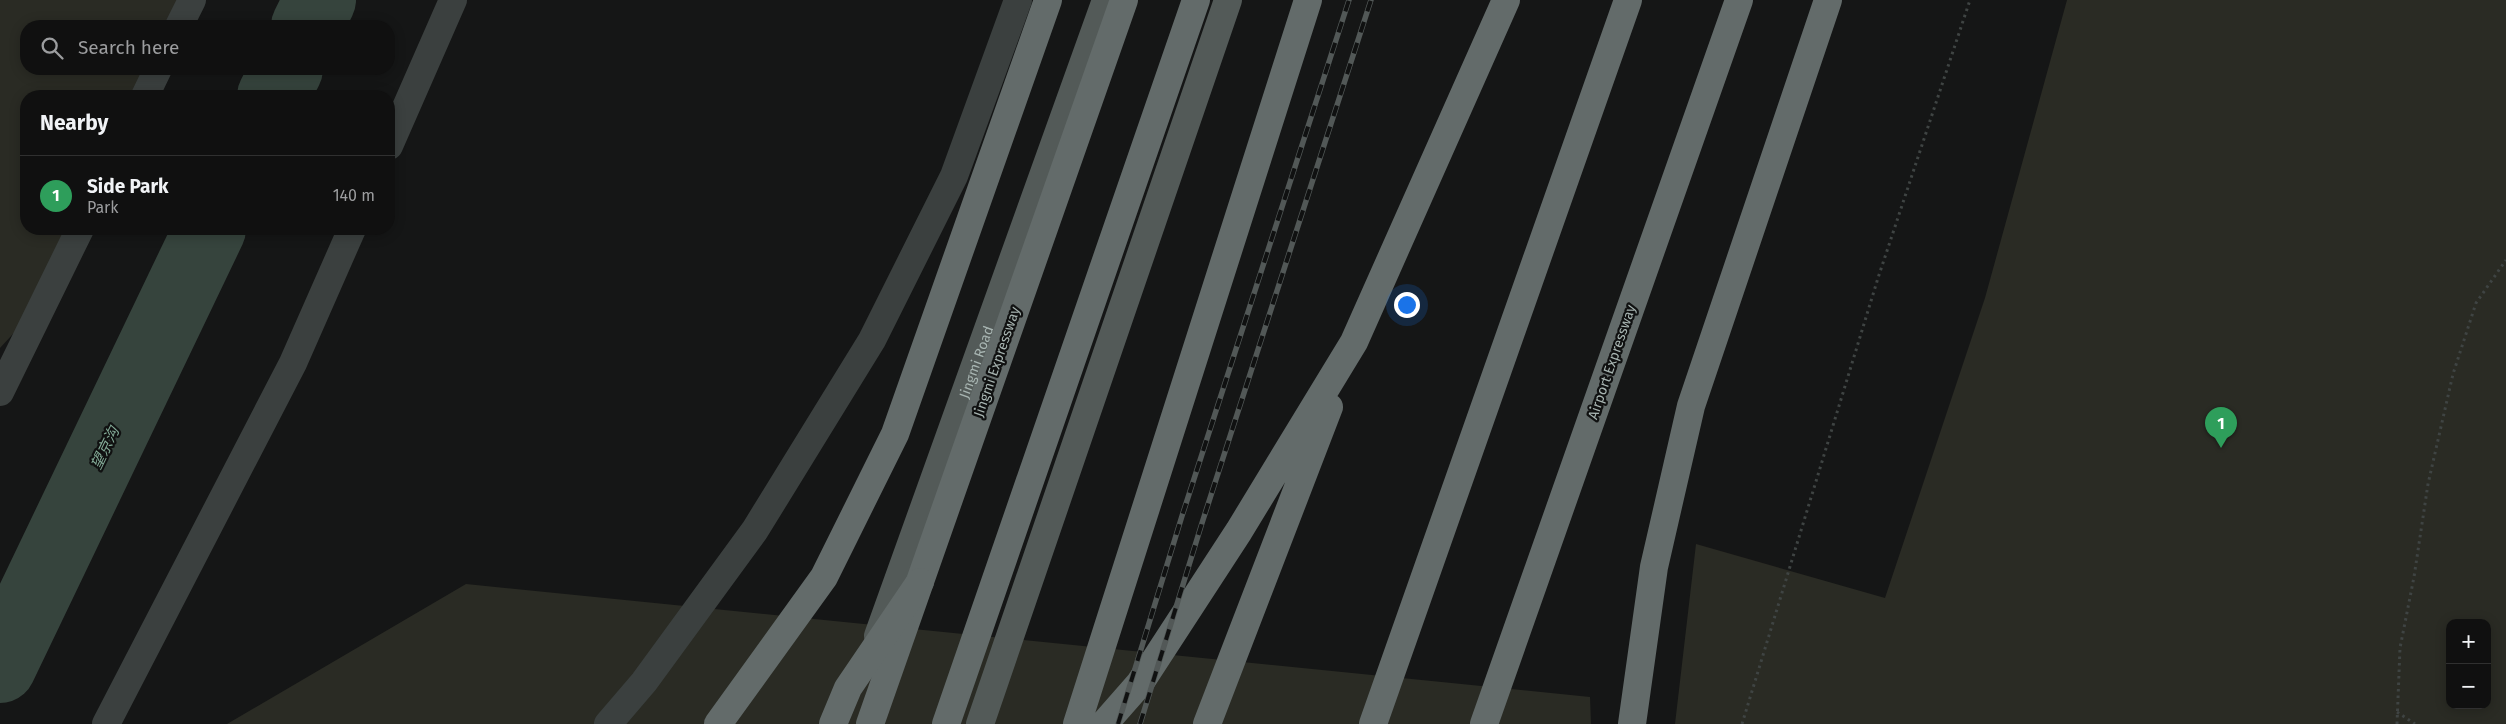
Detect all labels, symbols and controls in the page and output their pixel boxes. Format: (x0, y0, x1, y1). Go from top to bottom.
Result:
search box (20, 20, 395, 75)
icon: search (38, 34, 66, 62)
text: Search here (78, 36, 179, 59)
text: Nearby (40, 110, 108, 136)
text: Side Park (87, 175, 169, 198)
text: 1 (52, 186, 60, 205)
text: 140 m (333, 186, 375, 205)
text: Park (87, 198, 119, 217)
your location (1394, 292, 1420, 318)
street label: Airport Expressway (1584, 302, 1640, 422)
street label: Jingmi Expressway (970, 304, 1024, 419)
street label: Jingmi Road (955, 324, 997, 401)
pin: 1 (2205, 407, 2237, 448)
water label: 望京沟 (87, 422, 124, 472)
map controls (2446, 619, 2491, 709)
button: + (2446, 619, 2491, 664)
button: − (2446, 664, 2491, 709)

